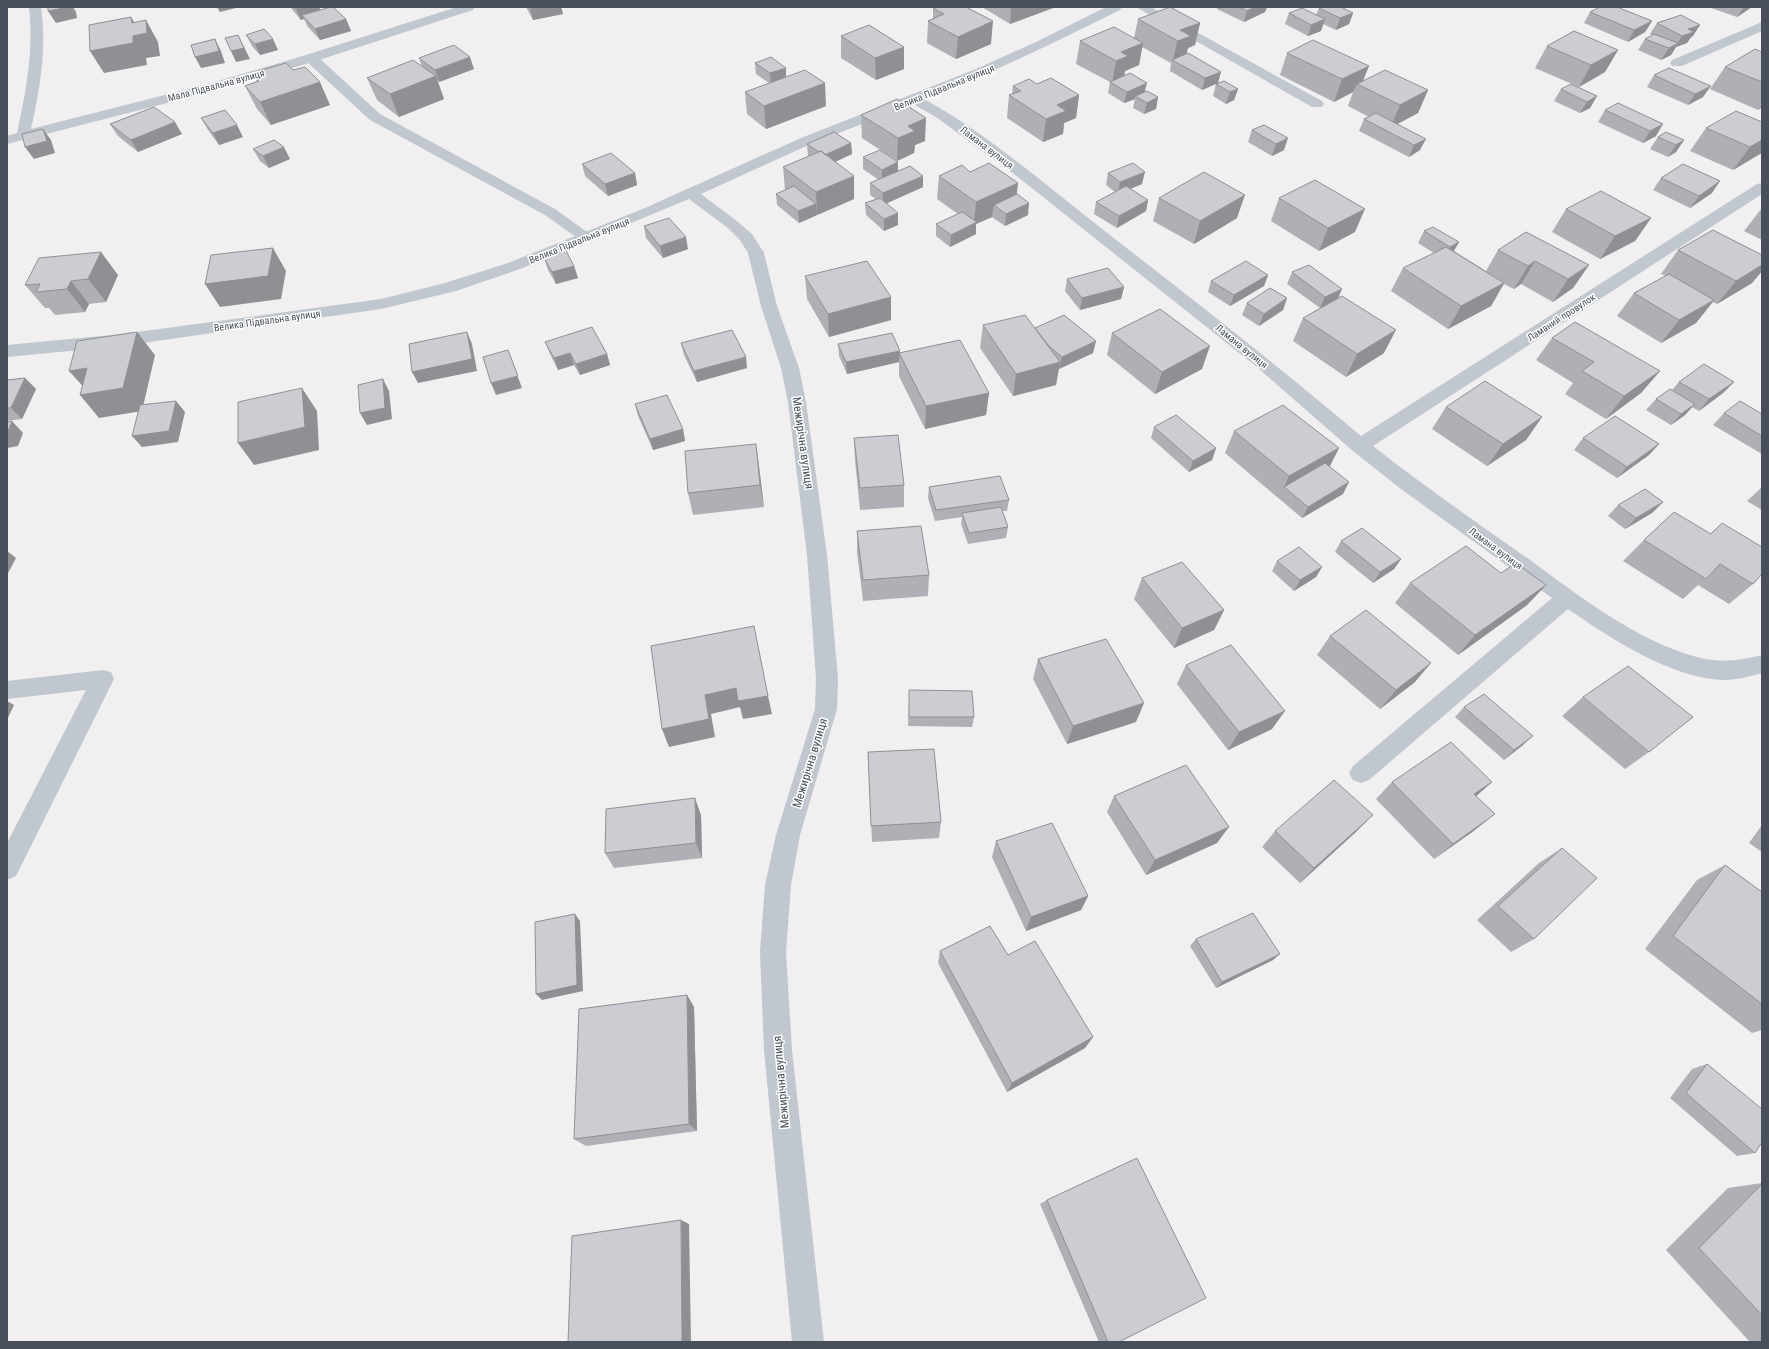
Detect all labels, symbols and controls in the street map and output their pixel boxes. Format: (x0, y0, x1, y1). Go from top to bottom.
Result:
street label: Велика Підвальна вулиця (892, 62, 996, 113)
street label: Мала Підвальна вулиця (167, 67, 266, 104)
street label: Ламана вулиця (958, 124, 1016, 171)
street label: Велика Підвальна вулиця (527, 215, 631, 266)
street label: Ламаний провулок (1525, 291, 1597, 343)
street label: Велика Підвальна вулиця (213, 308, 321, 333)
street label: Ламана вулиця (1213, 322, 1270, 371)
street label: Межирічна вулиця (790, 396, 816, 490)
street label: Ламана вулиця (1467, 525, 1525, 572)
street label: Межирічна вулиця (790, 717, 830, 809)
street label: Межирічна вулиця (770, 1035, 792, 1129)

